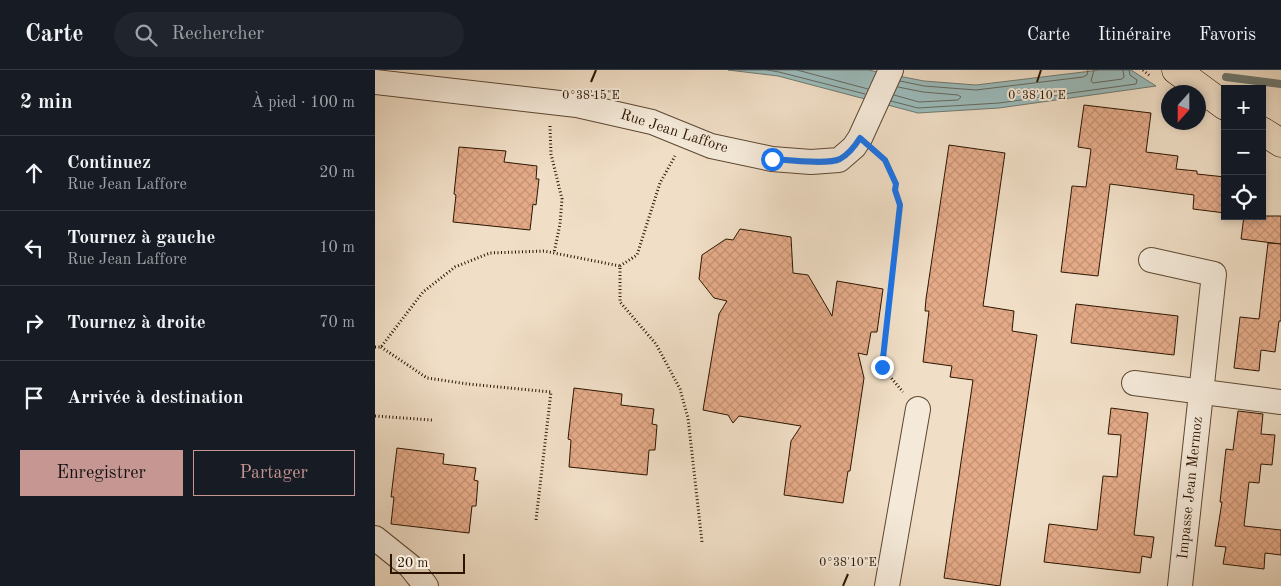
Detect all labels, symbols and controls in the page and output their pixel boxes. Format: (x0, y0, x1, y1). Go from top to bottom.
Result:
search box (114, 12, 464, 57)
icon: search (132, 21, 160, 49)
text: Carte (25, 23, 84, 47)
text: Rechercher (172, 25, 264, 44)
text: Carte (1027, 26, 1070, 44)
text: Itinéraire (1098, 26, 1171, 44)
text: Favoris (1199, 26, 1256, 44)
north arrow (1161, 85, 1206, 130)
map controls (1221, 85, 1266, 220)
button: + (1221, 85, 1266, 130)
text: 0°38'15"E (562, 89, 620, 102)
text: 0°38'10"E (1008, 90, 1066, 102)
text: 2 min (20, 92, 73, 113)
text: À pied · 100 m (252, 95, 355, 111)
street label: Rue Jean Laffore (618, 107, 730, 157)
button: − (1221, 130, 1266, 175)
route start (761, 148, 784, 171)
text: Continuez (67, 154, 151, 173)
icon: ahead (20, 159, 48, 187)
text: 20 m (319, 165, 355, 181)
button: locate (1221, 175, 1266, 220)
text: Rue Jean Laffore (67, 177, 187, 193)
text: Tournez à gauche (67, 229, 215, 248)
icon: left (20, 234, 48, 262)
text: 10 m (319, 240, 355, 256)
text: Rue Jean Laffore (67, 252, 187, 268)
icon: right (20, 309, 48, 337)
text: Tournez à droite (67, 314, 206, 333)
text: 70 m (319, 315, 355, 331)
route end (871, 356, 894, 379)
icon: arrive (20, 384, 48, 412)
text: Arrivée à destination (67, 389, 243, 408)
street label: Impasse Jean Mermoz (1176, 416, 1206, 560)
button: Enregistrer (20, 450, 183, 496)
button: Partager (193, 450, 355, 496)
scale bar (390, 551, 465, 574)
text: 20 m (397, 556, 428, 570)
text: 0°38'10"E (819, 557, 877, 569)

